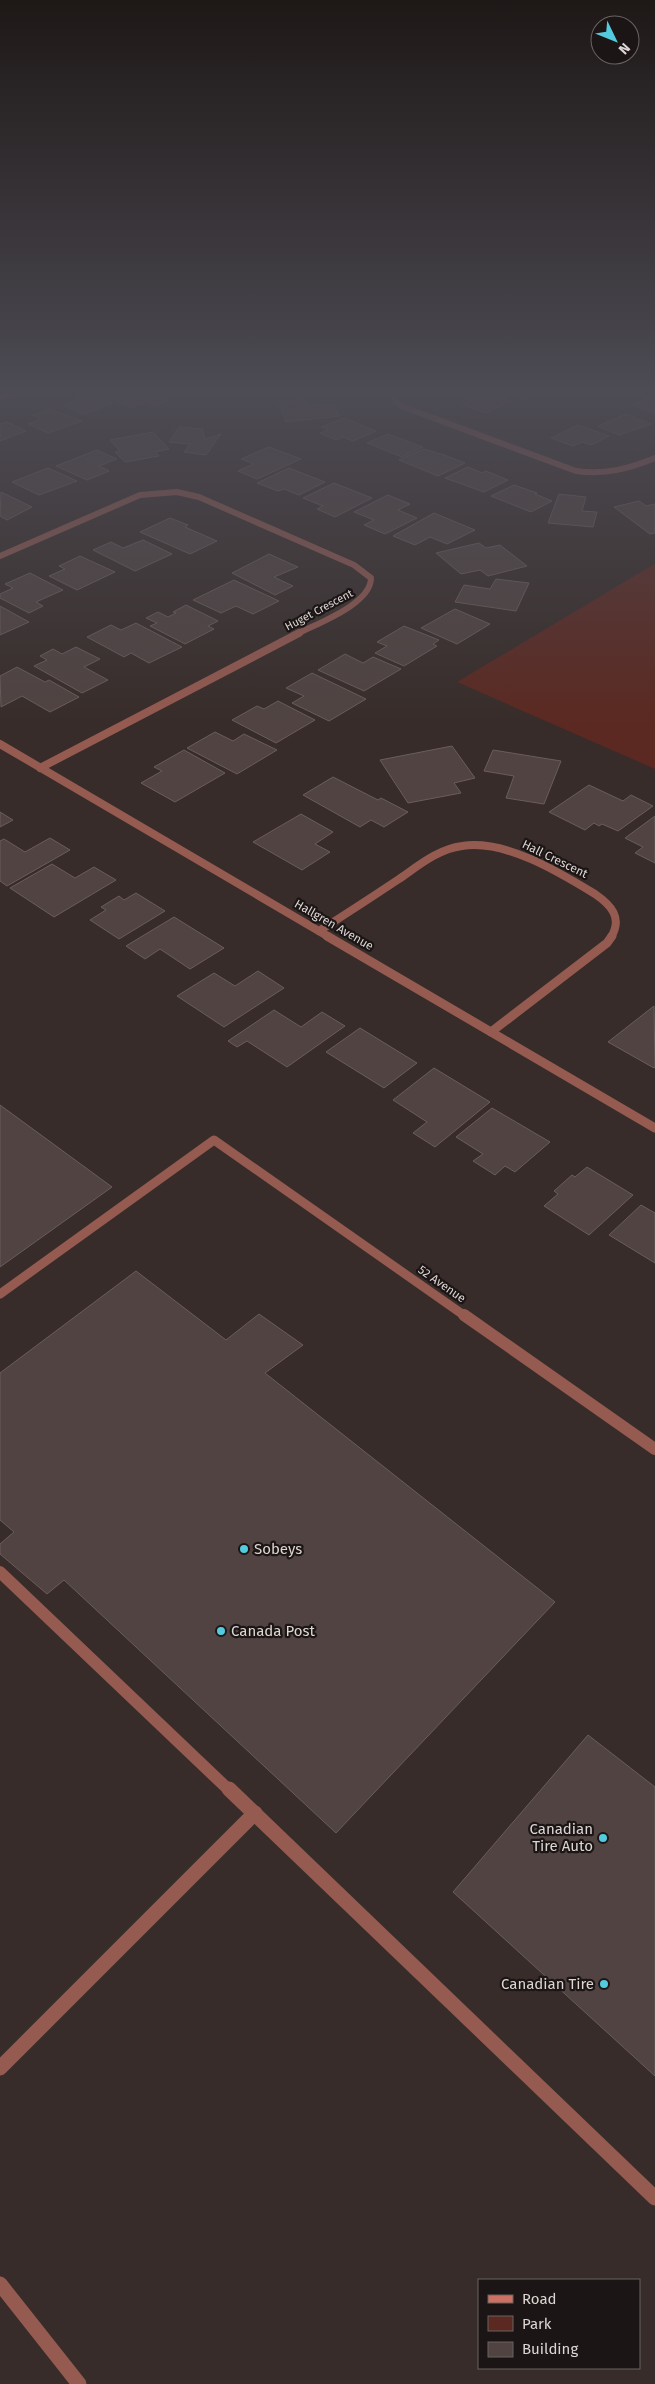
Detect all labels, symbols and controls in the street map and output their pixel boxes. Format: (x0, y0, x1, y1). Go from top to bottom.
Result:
north arrow (590, 15, 640, 65)
text: N (615, 39, 634, 58)
street label: Huget Crescent (283, 587, 355, 633)
street label: Hall Crescent (520, 837, 591, 881)
street label: Hallgren Avenue (292, 897, 376, 953)
street label: 52 Avenue (416, 1263, 468, 1305)
place label: Sobeys (254, 1540, 302, 1558)
marker: Sobeys (238, 1543, 250, 1555)
place label: Canada Post (231, 1622, 315, 1640)
marker: Canada Post (215, 1625, 227, 1637)
place label: Canadian Tire Auto (529, 1820, 593, 1855)
marker: Canadian Tire Auto (597, 1832, 609, 1844)
place label: Canadian Tire (501, 1975, 594, 1993)
marker: Canadian Tire (598, 1978, 610, 1990)
legend (478, 2279, 640, 2369)
text: Road (522, 2290, 557, 2308)
text: Park (522, 2315, 552, 2333)
text: Building (522, 2340, 578, 2358)

